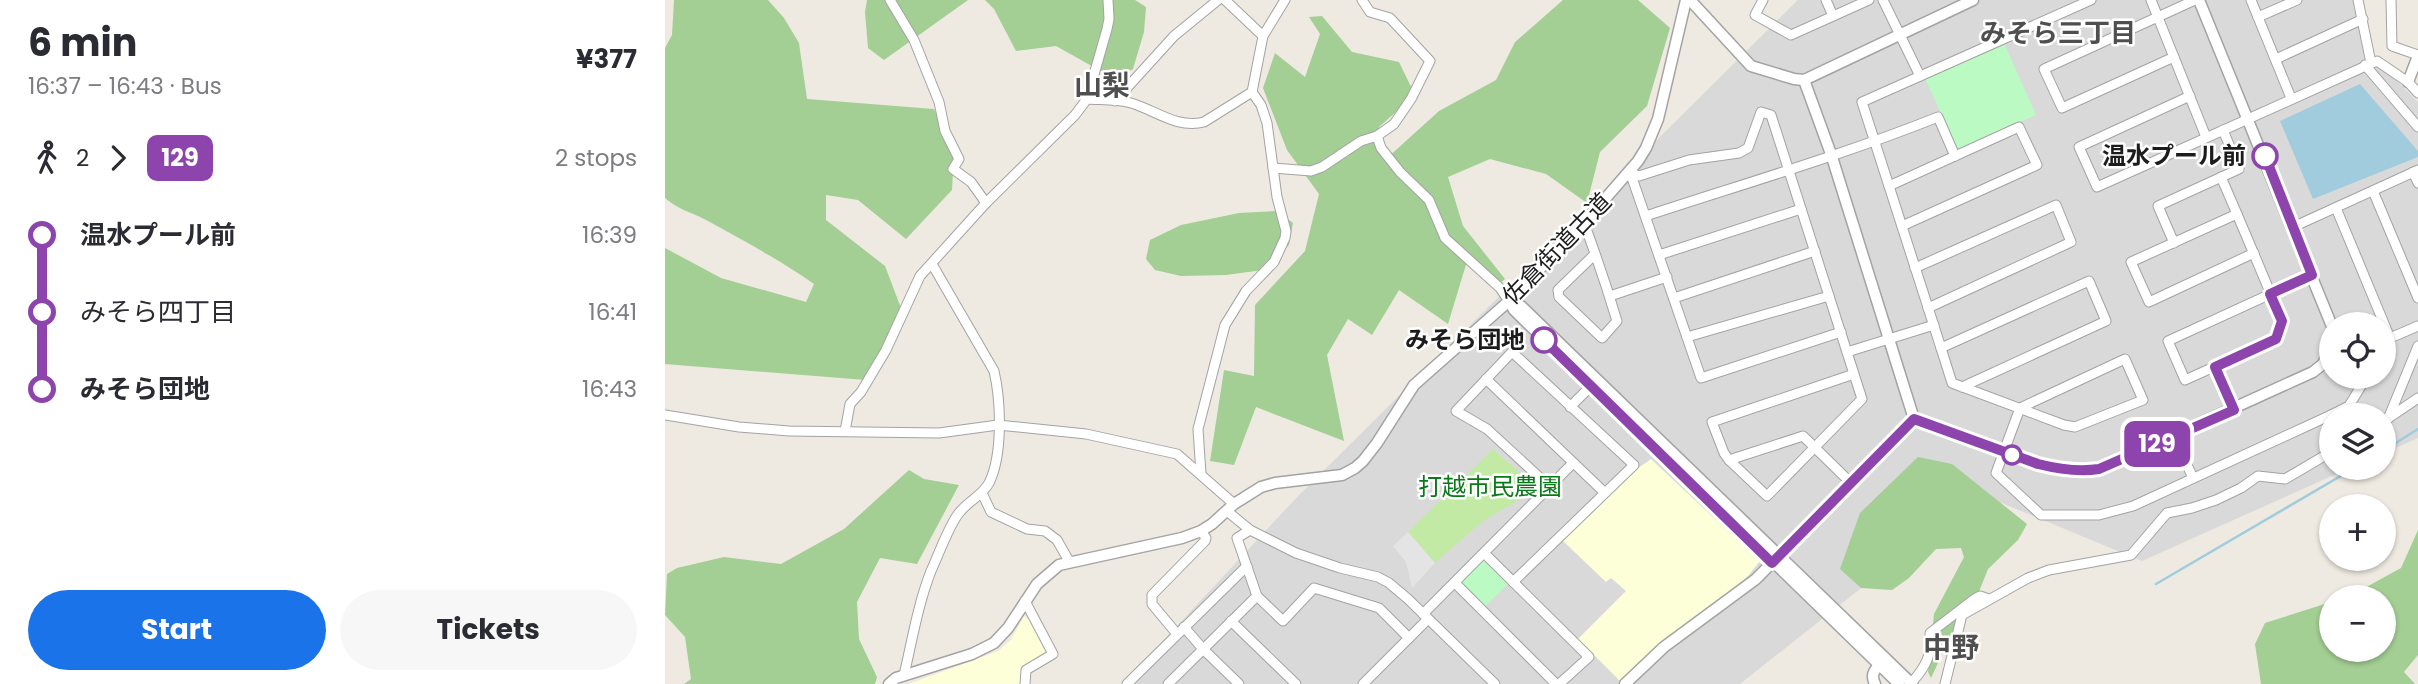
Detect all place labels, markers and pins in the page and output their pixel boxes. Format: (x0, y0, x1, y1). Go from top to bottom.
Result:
place label: 温水プール前 (2102, 139, 2246, 172)
marker: 温水プール前 (2252, 143, 2278, 169)
place label: みそら団地 (1405, 323, 1525, 356)
marker: みそら団地 (1531, 327, 1557, 353)
unlabelled marker (2002, 445, 2022, 465)

